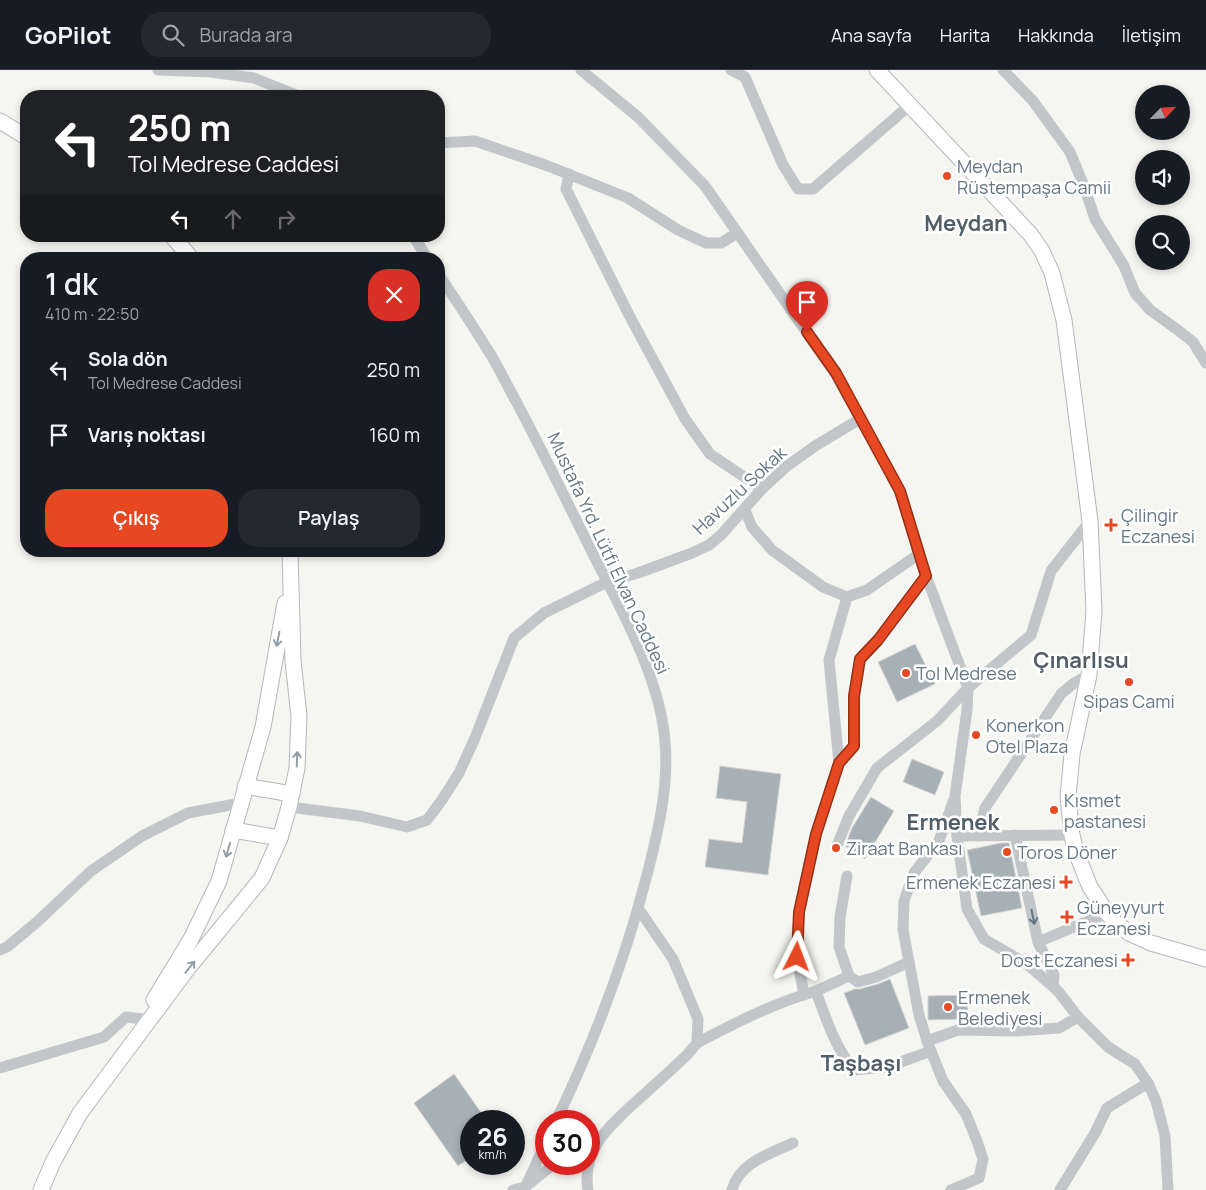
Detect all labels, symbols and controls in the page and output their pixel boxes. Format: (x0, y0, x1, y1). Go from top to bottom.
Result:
search box (141, 12, 491, 57)
text: GoPilot (25, 18, 111, 51)
icon: search (159, 21, 187, 49)
text: Burada ara (199, 22, 293, 48)
text: Ana sayfa (831, 23, 912, 47)
text: Harita (940, 23, 990, 47)
text: Hakkında (1018, 23, 1094, 47)
text: İletişim (1122, 23, 1181, 47)
north arrow (1135, 85, 1190, 140)
map controls (1135, 85, 1190, 270)
text: 250 m (128, 104, 231, 152)
icon: left (45, 110, 110, 175)
text: Tol Medrese Caddesi (128, 149, 339, 179)
button: sound (1135, 150, 1190, 205)
place label: Meydan Rüstempaşa Camii (957, 154, 1111, 199)
marker: Meydan Rüstempaşa Camii (941, 170, 953, 182)
icon: left (166, 205, 194, 233)
icon: ahead (219, 205, 247, 233)
icon: right (272, 205, 300, 233)
district label: Meydan (924, 208, 1008, 238)
button: search (1135, 215, 1190, 270)
text: 1 dk (45, 263, 98, 304)
button: close (368, 269, 420, 321)
pin (786, 281, 828, 332)
icon: arrive (793, 288, 821, 316)
text: 410 m · 22:50 (45, 303, 139, 325)
text: Sola dön (88, 346, 168, 372)
icon: left (45, 356, 73, 384)
text: 250 m (367, 357, 420, 383)
text: Tol Medrese Caddesi (88, 372, 242, 394)
icon: arrive (45, 421, 73, 449)
text: Varış noktası (88, 422, 206, 448)
text: 160 m (369, 422, 420, 448)
street label: Mustafa Yrd. Lütfi Elvan Caddesi (542, 428, 676, 678)
street label: Havuzlu Sokak (687, 440, 792, 539)
button: Çıkış (45, 489, 228, 547)
button: Paylaş (238, 489, 420, 547)
place label: Çilingir Eczanesi (1121, 503, 1195, 548)
marker: Çilingir Eczanesi (1105, 519, 1117, 531)
one-way arrow (273, 631, 282, 647)
district label: Çınarlısu (1033, 645, 1129, 675)
place label: Tol Medrese (916, 661, 1017, 685)
marker: Tol Medrese (900, 667, 912, 679)
marker: Sipas Cami (1123, 676, 1135, 688)
place label: Sipas Cami (1083, 689, 1175, 713)
place label: Konerkon Otel Plaza (986, 713, 1068, 758)
marker: Konerkon Otel Plaza (970, 729, 982, 741)
one-way arrow (293, 751, 302, 767)
place label: Kısmet pastanesi (1064, 788, 1146, 833)
marker: Kısmet pastanesi (1048, 804, 1060, 816)
district label: Ermenek (907, 807, 1001, 837)
place label: Ziraat Bankası (846, 836, 963, 860)
place label: Toros Döner (1017, 840, 1118, 864)
one-way arrow (223, 841, 232, 857)
marker: Ziraat Bankası (830, 842, 842, 854)
marker: Toros Döner (1001, 846, 1013, 858)
place label: Ermenek Eczanesi (906, 870, 1056, 894)
marker: Ermenek Eczanesi (1060, 876, 1072, 888)
place label: Güneyyurt Eczanesi (1077, 895, 1165, 940)
one-way arrow (1029, 909, 1038, 925)
marker: Güneyyurt Eczanesi (1061, 911, 1073, 923)
position arrow (770, 930, 822, 982)
place label: Dost Eczanesi (1001, 948, 1118, 972)
marker: Dost Eczanesi (1122, 954, 1134, 966)
one-way arrow (185, 961, 196, 974)
place label: Ermenek Belediyesi (958, 985, 1042, 1030)
marker: Ermenek Belediyesi (942, 1001, 954, 1013)
district label: Taşbaşı (821, 1048, 901, 1078)
speed limit sign: 30 (535, 1110, 600, 1175)
text: 26 (477, 1119, 508, 1154)
text: km/h (479, 1146, 506, 1163)

